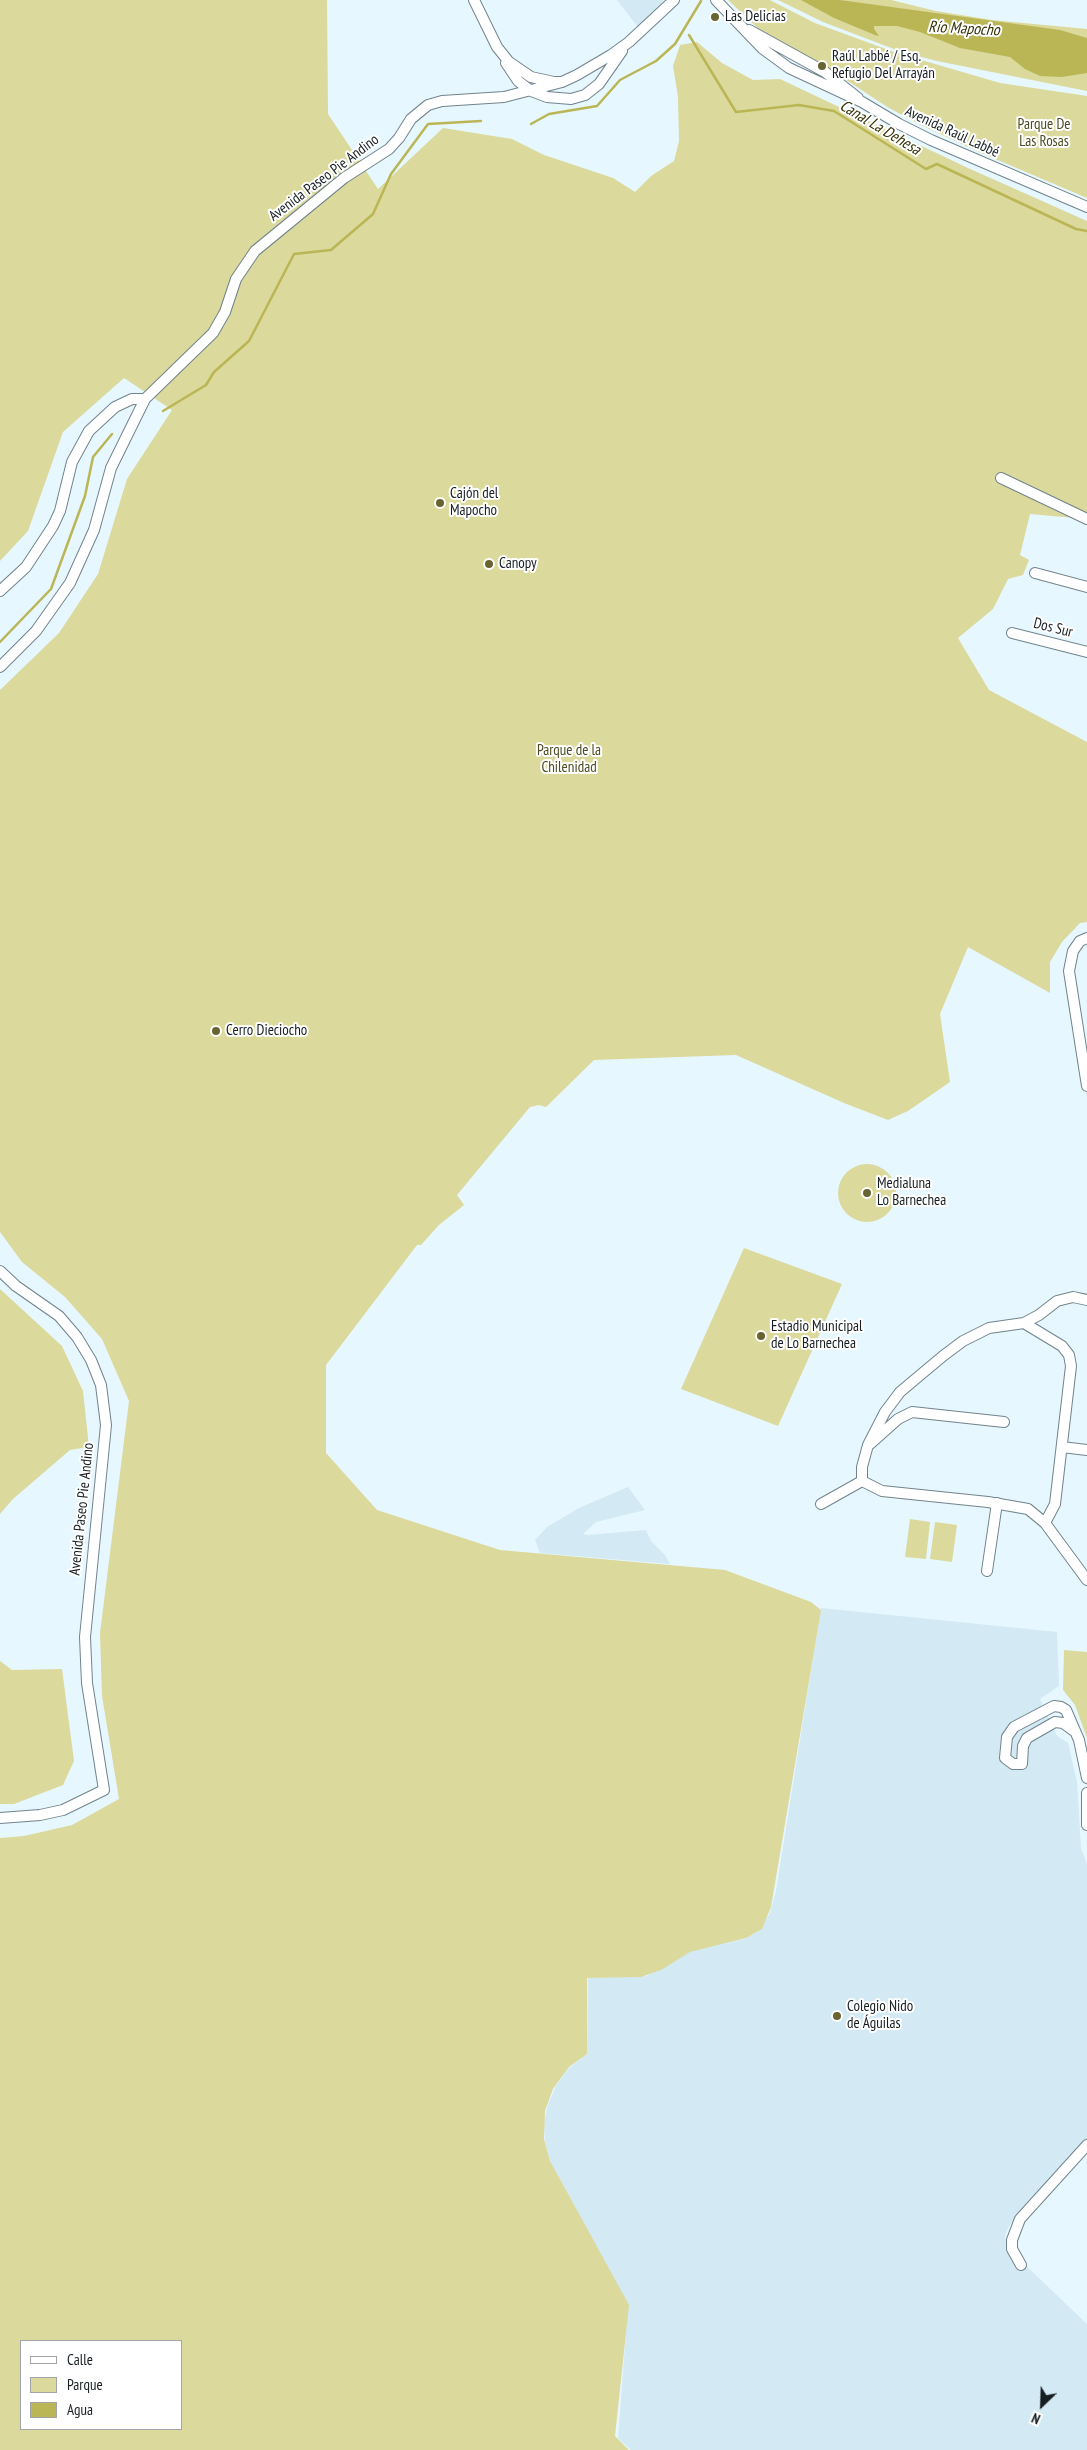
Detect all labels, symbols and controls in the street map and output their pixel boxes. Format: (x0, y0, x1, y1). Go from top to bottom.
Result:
place label: Las Delicias (725, 8, 786, 26)
marker: Las Delicias (709, 11, 721, 23)
water label: Río Mapocho (928, 18, 1000, 40)
place label: Raúl Labbé / Esq. Refugio Del Arrayán (832, 48, 935, 83)
marker: Raúl Labbé / Esq. Refugio Del Arrayán (816, 60, 828, 72)
water label: Canal La Dehesa (836, 96, 924, 160)
street label: Avenida Raúl Labbé (902, 102, 1002, 162)
park label: Parque De Las Rosas (1018, 116, 1070, 151)
street label: Avenida Paseo Pie Andino (265, 131, 383, 225)
place label: Cajón del Mapocho (450, 485, 498, 520)
marker: Cajón del Mapocho (434, 497, 446, 509)
place label: Canopy (499, 555, 537, 573)
marker: Canopy (483, 558, 495, 570)
street label: Dos Sur (1032, 614, 1074, 642)
park label: Parque de la Chilenidad (537, 742, 601, 777)
place label: Cerro Dieciocho (226, 1022, 307, 1040)
marker: Cerro Dieciocho (210, 1025, 222, 1037)
place label: Medialuna Lo Barnechea (877, 1175, 946, 1210)
marker: Medialuna Lo Barnechea (861, 1187, 873, 1199)
place label: Estadio Municipal de Lo Barnechea (771, 1318, 863, 1353)
marker: Estadio Municipal de Lo Barnechea (755, 1330, 767, 1342)
street label: Avenida Paseo Pie Andino (66, 1442, 98, 1576)
place label: Colegio Nido de Águilas (847, 1998, 913, 2033)
marker: Colegio Nido de Águilas (831, 2010, 843, 2022)
legend (20, 2340, 182, 2430)
text: Calle (67, 2350, 93, 2369)
text: Parque (67, 2375, 103, 2394)
north arrow (1017, 2380, 1067, 2430)
text: Agua (67, 2400, 93, 2419)
text: N (1029, 2409, 1043, 2428)

